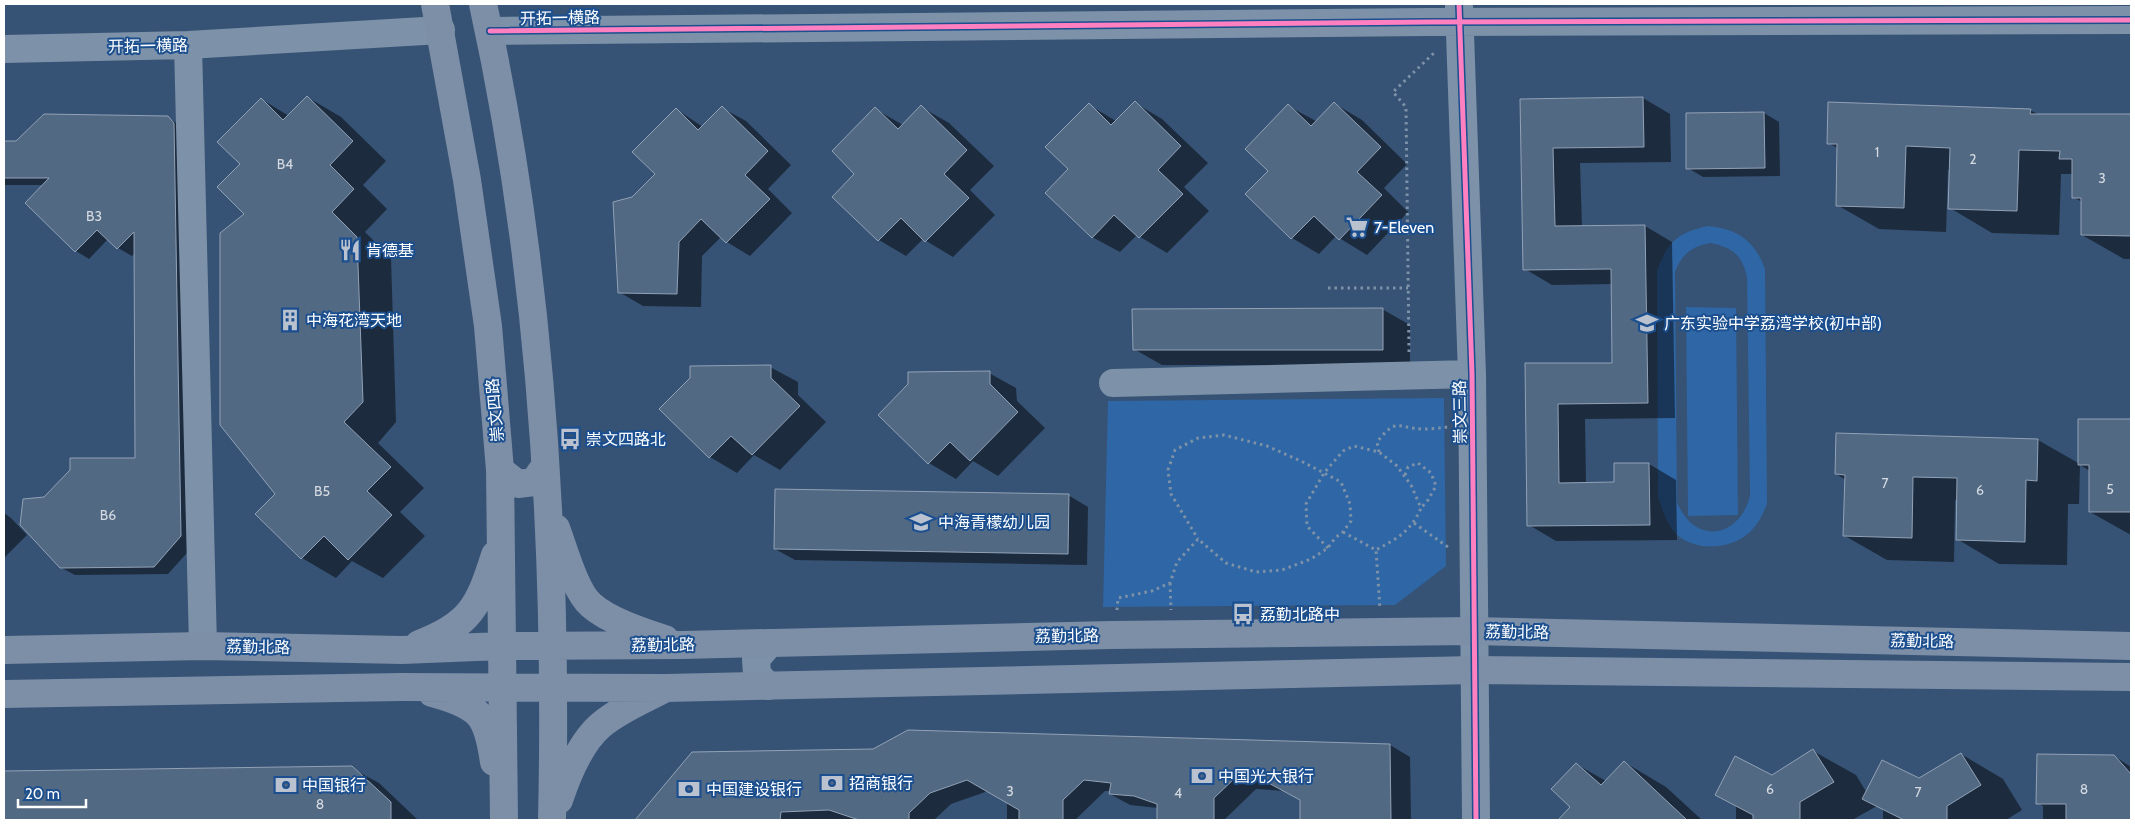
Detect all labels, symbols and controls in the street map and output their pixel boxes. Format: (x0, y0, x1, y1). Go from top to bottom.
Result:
street label: 开拓一横路 (520, 8, 600, 28)
street label: 开拓一横路 (108, 36, 188, 56)
house number: 1 (1875, 143, 1879, 161)
house number: 2 (1969, 150, 1977, 168)
house number: B4 (277, 155, 293, 173)
house number: 3 (2098, 169, 2106, 187)
house number: B3 (86, 207, 102, 225)
supermarket icon: 7-Eleven (1344, 214, 1370, 240)
place label: 7-Eleven (1374, 218, 1434, 237)
restaurant icon: 肯德基 (337, 237, 363, 263)
place label: 肯德基 (366, 241, 414, 260)
building icon: 中海花湾天地 (277, 307, 303, 333)
school or university icon: 广东实验中学荔湾学校(初中部) (1634, 310, 1660, 336)
place label: 中海花湾天地 (306, 311, 402, 330)
place label: 广东实验中学荔湾学校(初中部) (1664, 314, 1882, 333)
street label: 崇文四路 (483, 377, 507, 443)
street label: 崇文三路 (1450, 380, 1470, 444)
bus stop icon: 崇文四路北 (557, 426, 583, 452)
place label: 崇文四路北 (586, 430, 666, 449)
house number: 7 (1881, 474, 1889, 492)
house number: 5 (2106, 480, 2114, 498)
house number: 6 (1976, 481, 1984, 499)
house number: B5 (314, 482, 330, 500)
house number: B6 (100, 506, 116, 524)
school or university icon: 中海青檬幼儿园 (908, 509, 934, 535)
place label: 中海青檬幼儿园 (938, 513, 1050, 532)
bus stop icon: 荔勤北路中 (1230, 601, 1256, 627)
place label: 荔勤北路中 (1260, 605, 1340, 624)
street label: 荔勤北路 (1485, 622, 1549, 642)
street label: 荔勤北路 (1035, 626, 1099, 646)
street label: 荔勤北路 (1890, 631, 1954, 651)
street label: 荔勤北路 (631, 635, 695, 655)
street label: 荔勤北路 (226, 637, 290, 657)
bank icon: 中国光大银行 (1189, 763, 1215, 789)
place label: 中国光大银行 (1218, 767, 1314, 786)
bank icon: 招商银行 (819, 770, 845, 796)
bank icon: 中国银行 (273, 772, 299, 798)
place label: 招商银行 (849, 774, 913, 793)
scale bar (18, 776, 85, 808)
place label: 中国银行 (302, 776, 366, 795)
bank icon: 中国建设银行 (676, 776, 702, 802)
place label: 中国建设银行 (706, 780, 802, 799)
house number: 6 (1766, 780, 1774, 798)
house number: 8 (2080, 780, 2088, 798)
house number: 3 (1006, 782, 1014, 800)
house number: 7 (1914, 783, 1922, 801)
house number: 4 (1174, 784, 1182, 802)
text: 20 m (25, 785, 60, 803)
house number: 8 (316, 795, 324, 813)

